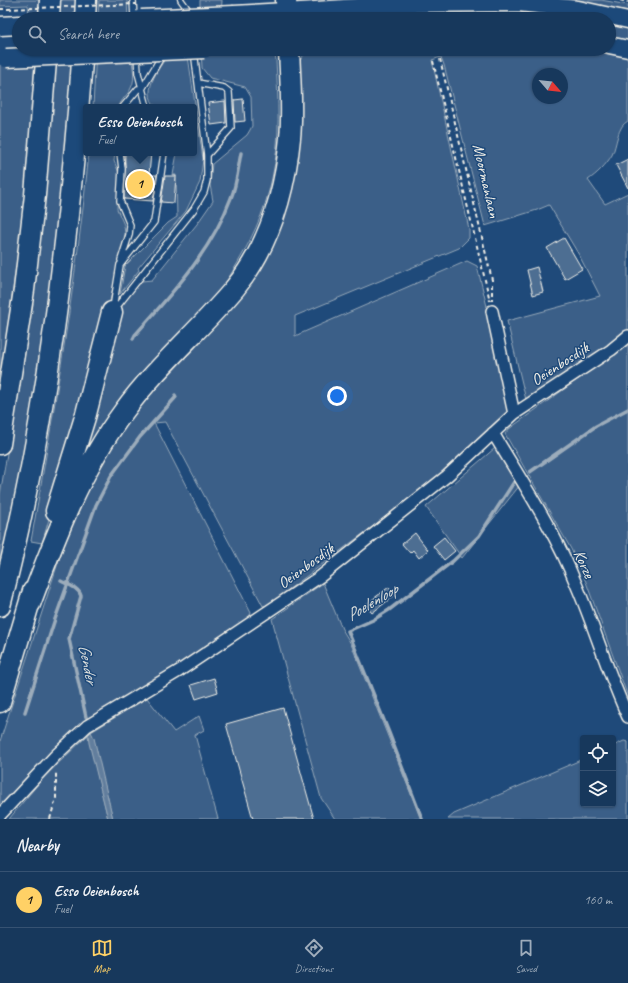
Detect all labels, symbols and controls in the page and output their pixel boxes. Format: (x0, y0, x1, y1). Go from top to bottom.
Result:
search box (12, 12, 616, 56)
icon: search (26, 23, 48, 45)
text: Search here (58, 25, 119, 44)
north arrow (532, 68, 568, 104)
popup (83, 104, 197, 156)
text: Esso Oeienbosch (98, 113, 182, 132)
text: Fuel (98, 132, 115, 148)
street label: Moormanlaan (468, 142, 504, 221)
pin: 1 (127, 169, 153, 199)
street label: Oeienbosdijk (527, 337, 594, 390)
your location (327, 386, 347, 406)
street label: Oeienbosdijk (274, 538, 339, 593)
street label: Korze (569, 547, 600, 583)
water label: Poelenloop (342, 577, 404, 625)
water label: Gender (74, 642, 103, 688)
map controls (580, 735, 616, 807)
button: locate (580, 735, 616, 771)
button: layers (580, 771, 616, 807)
text: Nearby (16, 835, 59, 856)
text: Esso Oeienbosch (54, 882, 139, 901)
text: 1 (26, 892, 32, 908)
text: 160 m (584, 892, 612, 908)
text: Fuel (54, 901, 71, 917)
tab: Map (91, 937, 113, 975)
tab: Directions (295, 937, 333, 975)
tab: Saved (515, 937, 537, 975)

